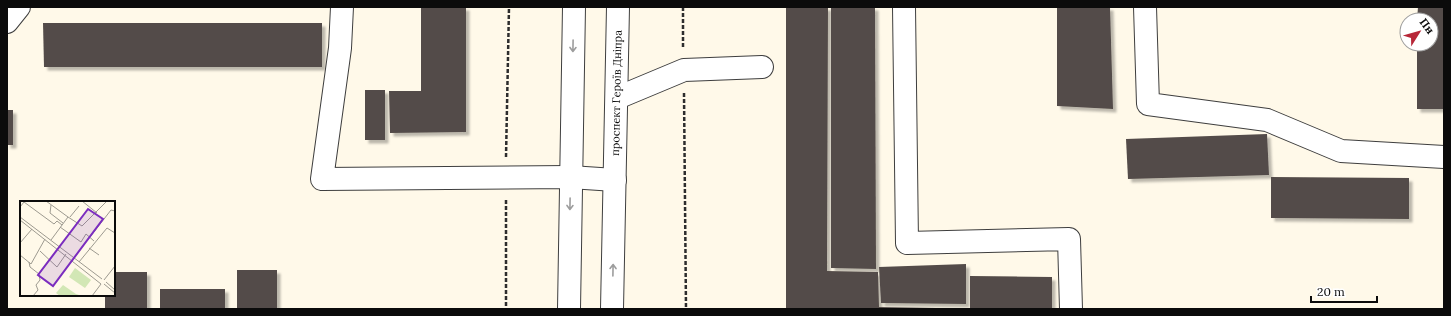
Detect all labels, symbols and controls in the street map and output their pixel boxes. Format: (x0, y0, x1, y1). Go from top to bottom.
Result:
north arrow (1399, 12, 1439, 52)
text: Пн (1417, 15, 1437, 37)
street label: проспект Героїв Дніпра (608, 30, 625, 156)
one-way arrow (569, 39, 577, 52)
one-way arrow (566, 197, 574, 210)
inset map (20, 201, 115, 296)
one-way arrow (609, 264, 617, 277)
scale bar (1311, 278, 1377, 304)
text: 20 m (1317, 284, 1345, 299)

